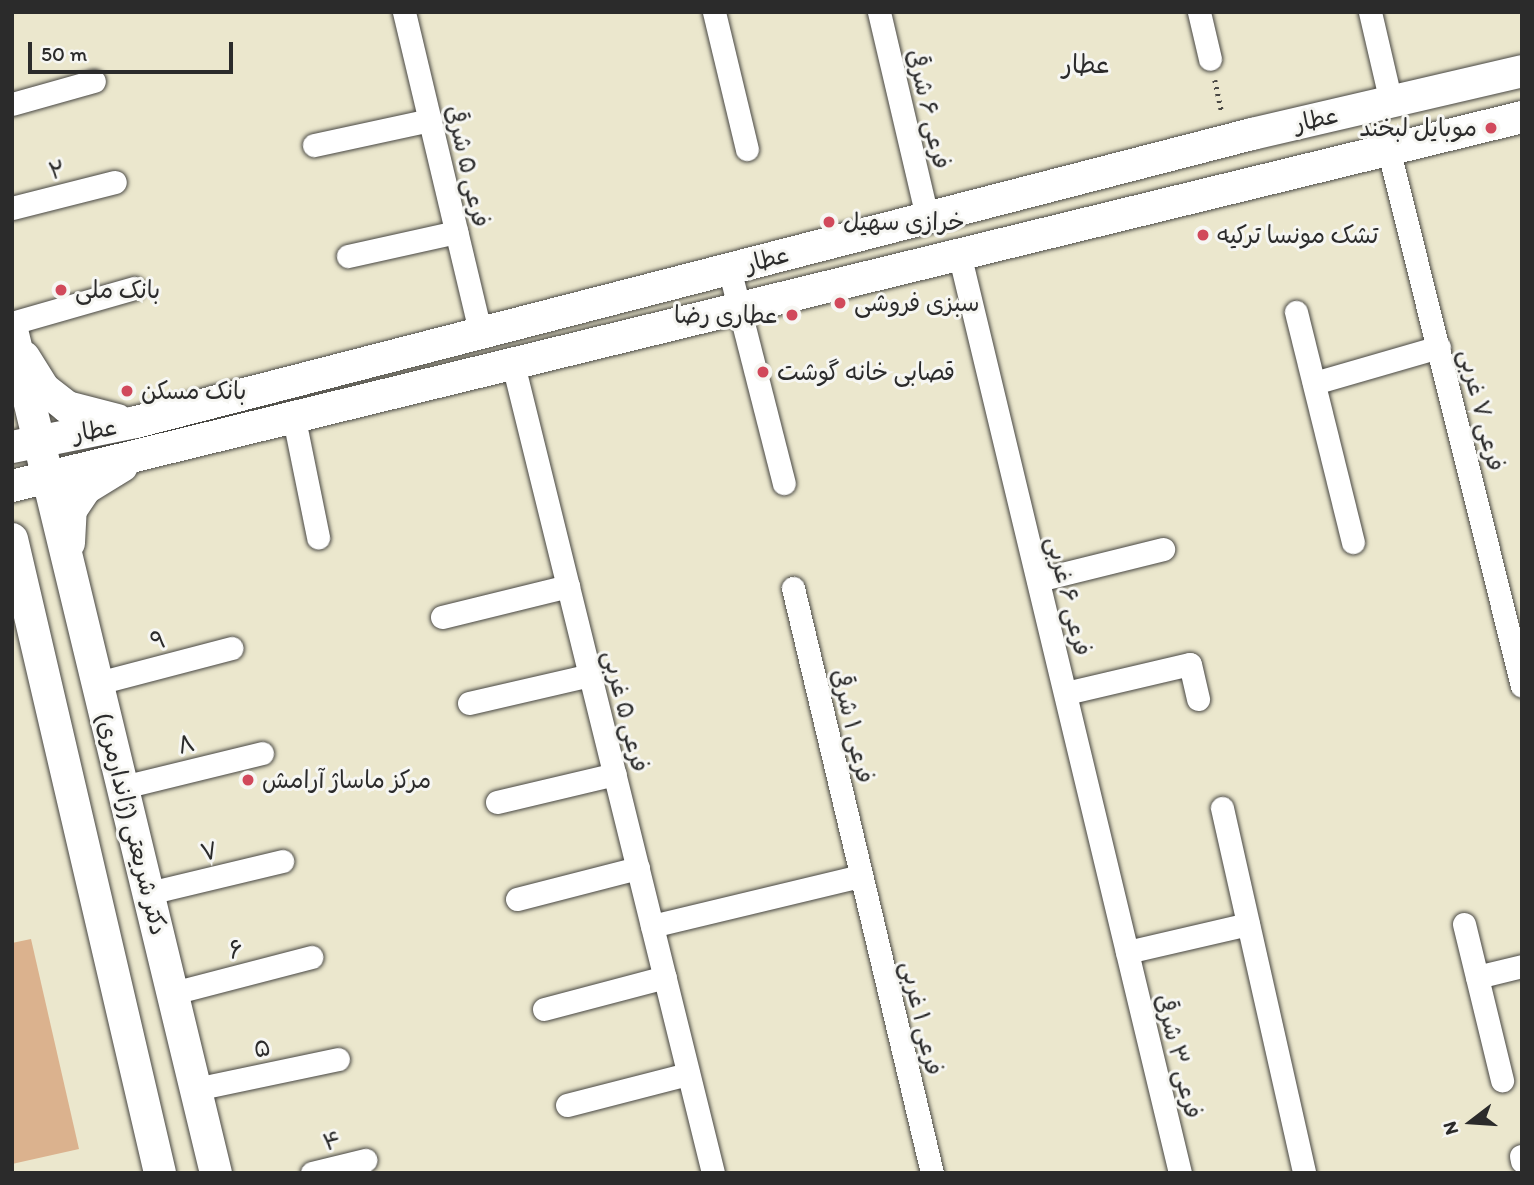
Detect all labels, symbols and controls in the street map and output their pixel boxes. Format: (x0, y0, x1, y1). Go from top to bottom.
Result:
scale bar (32, 28, 236, 72)
text: 50 m (41, 41, 87, 66)
street label: فرعی ۶ شرقی (901, 46, 957, 172)
district label: عطار (1062, 49, 1110, 81)
street label: عطار (1291, 100, 1341, 138)
street label: فرعی ۵ شرقی (440, 102, 496, 230)
place label: موبایل لبخند (1359, 114, 1477, 142)
marker: موبایل لبخند (1483, 120, 1499, 136)
street label: ۲ (46, 154, 68, 186)
place label: خرازی سهیل (843, 208, 965, 236)
marker: خرازی سهیل (821, 214, 837, 230)
place label: تشک مونسا ترکیه (1217, 221, 1378, 249)
marker: تشک مونسا ترکیه (1195, 227, 1211, 243)
street label: عطار (742, 239, 792, 279)
place label: بانک ملی (75, 276, 160, 304)
marker: بانک ملی (53, 282, 69, 298)
place label: سبزی فروشی (854, 289, 980, 317)
marker: سبزی فروشی (832, 295, 848, 311)
place label: عطاری رضا (674, 301, 778, 329)
marker: عطاری رضا (784, 307, 800, 323)
street label: فرعی ۷ غربی (1453, 346, 1511, 474)
place label: قصابی خانه گوشت (777, 358, 955, 386)
marker: قصابی خانه گوشت (755, 364, 771, 380)
place label: بانک مسکن (141, 377, 247, 405)
marker: بانک مسکن (119, 383, 135, 399)
street label: عطار (71, 412, 119, 448)
street label: فرعی ۶ غربی (1040, 533, 1098, 659)
street label: ۹ (147, 624, 169, 656)
street label: فرعی ۵ غربی (597, 647, 655, 775)
street label: فرعی ۱ شرقی (826, 666, 880, 786)
street label: دکتر شریعتی (ژاندارمری) (90, 710, 174, 938)
street label: ۸ (174, 728, 198, 760)
place label: مرکز ماساژ آرامش (262, 766, 431, 794)
marker: مرکز ماساژ آرامش (240, 772, 256, 788)
street label: ۷ (198, 835, 220, 867)
street label: ۶ (225, 933, 247, 965)
street label: فرعی ۱ غربی (895, 958, 949, 1078)
street label: فرعی ۳ شرقی (1150, 991, 1208, 1121)
street label: ۵ (251, 1032, 273, 1064)
north arrow (1436, 1087, 1506, 1157)
text: N (1438, 1119, 1463, 1138)
street label: ۴ (320, 1125, 344, 1157)

